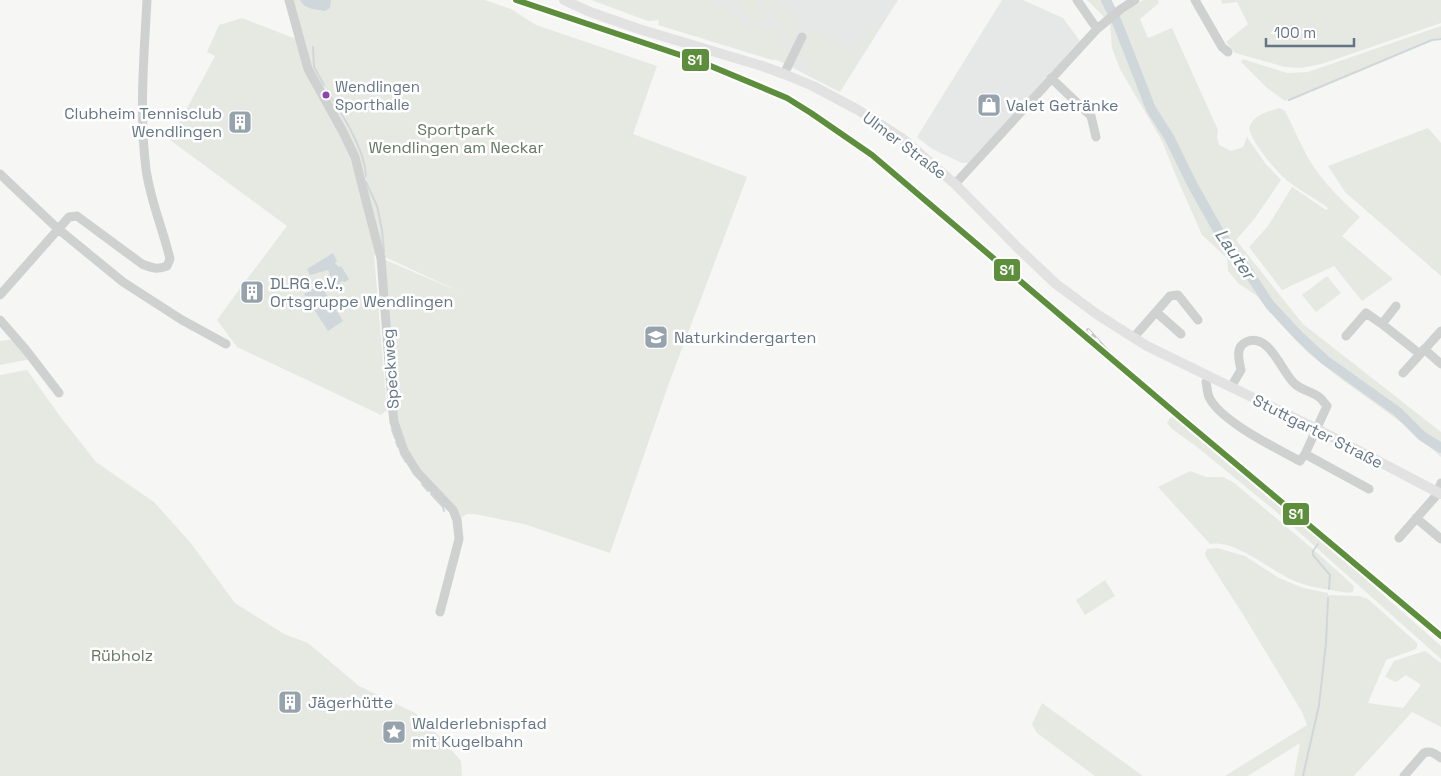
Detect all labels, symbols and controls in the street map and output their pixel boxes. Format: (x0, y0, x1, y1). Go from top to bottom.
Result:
scale bar (1266, 15, 1354, 47)
text: 100 m (1274, 23, 1316, 42)
line badge: S1 (681, 48, 710, 72)
text: S1 (688, 51, 702, 69)
place label: Wendlingen Sporthalle (335, 77, 420, 114)
marker: Wendlingen Sporthalle (321, 90, 331, 100)
shop icon: Valet Getränke (976, 92, 1002, 118)
place label: Valet Getränke (1006, 95, 1119, 116)
place label: Clubheim Tennisclub Wendlingen (64, 103, 222, 142)
street label: Ulmer Straße (859, 107, 951, 184)
building icon: Clubheim Tennisclub Wendlingen (227, 109, 253, 135)
park label: Sportpark Wendlingen am Neckar (368, 119, 544, 158)
water label: Lauter (1210, 224, 1262, 285)
line badge: S1 (993, 258, 1021, 282)
text: S1 (1000, 261, 1014, 279)
place label: DLRG e.V., Ortsgruppe Wendlingen (270, 273, 453, 312)
building icon: DLRG e.V., Ortsgruppe Wendlingen (239, 279, 265, 305)
school or university icon: Naturkindergarten (643, 324, 669, 350)
place label: Naturkindergarten (674, 327, 816, 348)
street label: Speckweg (377, 328, 404, 410)
street label: Stuttgarter Straße (1249, 390, 1386, 473)
line badge: S1 (1282, 502, 1310, 526)
text: S1 (1289, 505, 1303, 523)
park label: Rübholz (91, 645, 153, 666)
building icon: Jägerhütte (277, 689, 303, 715)
place label: Jägerhütte (308, 692, 393, 713)
place label: Walderlebnispfad mit Kugelbahn (412, 713, 547, 752)
place icon: Walderlebnispfad mit Kugelbahn (381, 719, 407, 745)

